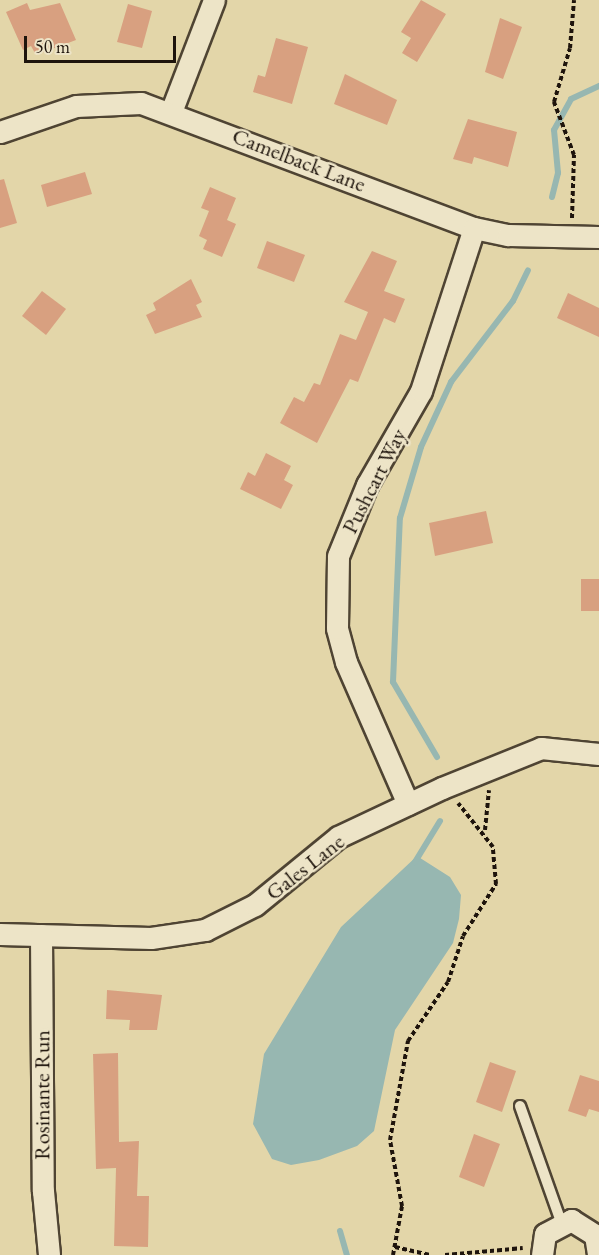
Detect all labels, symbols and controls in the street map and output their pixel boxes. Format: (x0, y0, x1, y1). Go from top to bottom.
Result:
scale bar (27, 24, 178, 62)
text: 50 m (35, 35, 70, 58)
street label: Camelback Lane (229, 122, 369, 198)
street label: Pushcart Way (336, 424, 412, 538)
street label: Gales Lane (261, 828, 349, 906)
street label: Rosinante Run (29, 1030, 55, 1160)

